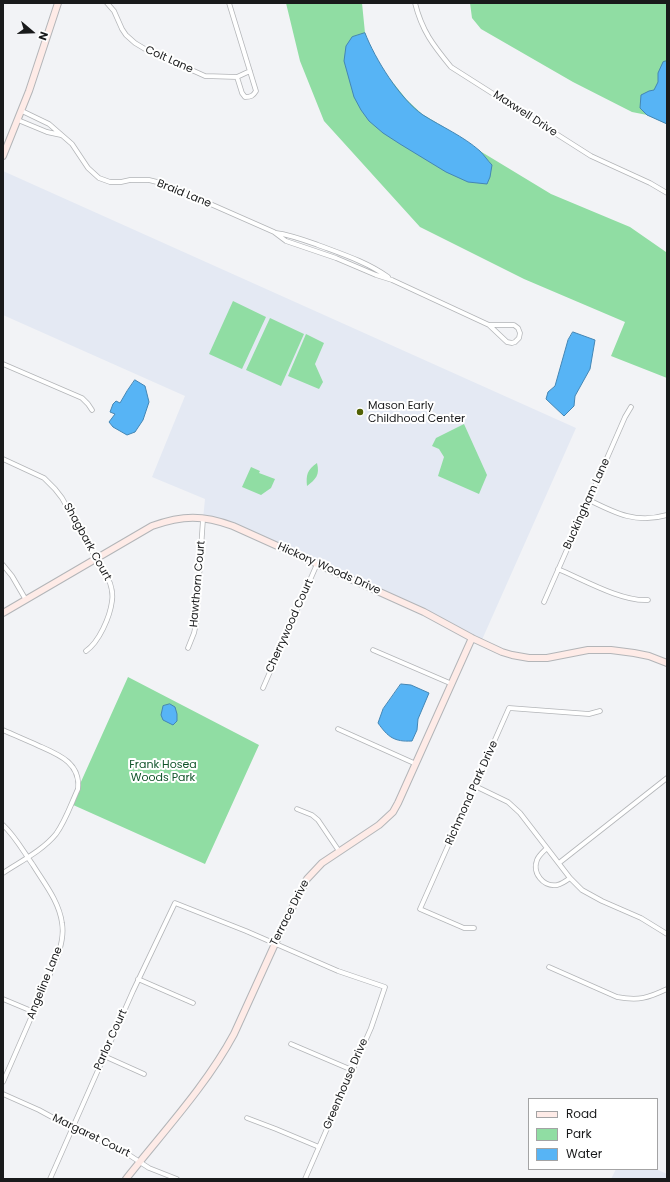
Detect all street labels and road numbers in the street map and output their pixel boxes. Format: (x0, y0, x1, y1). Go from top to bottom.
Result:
street label: Colt Lane (143, 44, 195, 76)
street label: Maxwell Drive (490, 88, 560, 140)
street label: Braid Lane (155, 177, 213, 211)
street label: Buckingham Lane (561, 457, 613, 551)
street label: Shagbark Court (60, 501, 114, 583)
street label: Hawthorn Court (188, 540, 208, 628)
street label: Hickory Woods Drive (275, 540, 383, 598)
street label: Cherrywood Court (263, 577, 317, 675)
street label: Richmond Park Drive (443, 739, 501, 847)
street label: Terrace Drive (268, 878, 312, 948)
street label: Angeline Lane (24, 945, 66, 1021)
street label: Parlor Court (92, 1007, 130, 1073)
street label: Greenhouse Drive (321, 1037, 371, 1131)
street label: Margaret Court (50, 1112, 132, 1160)

